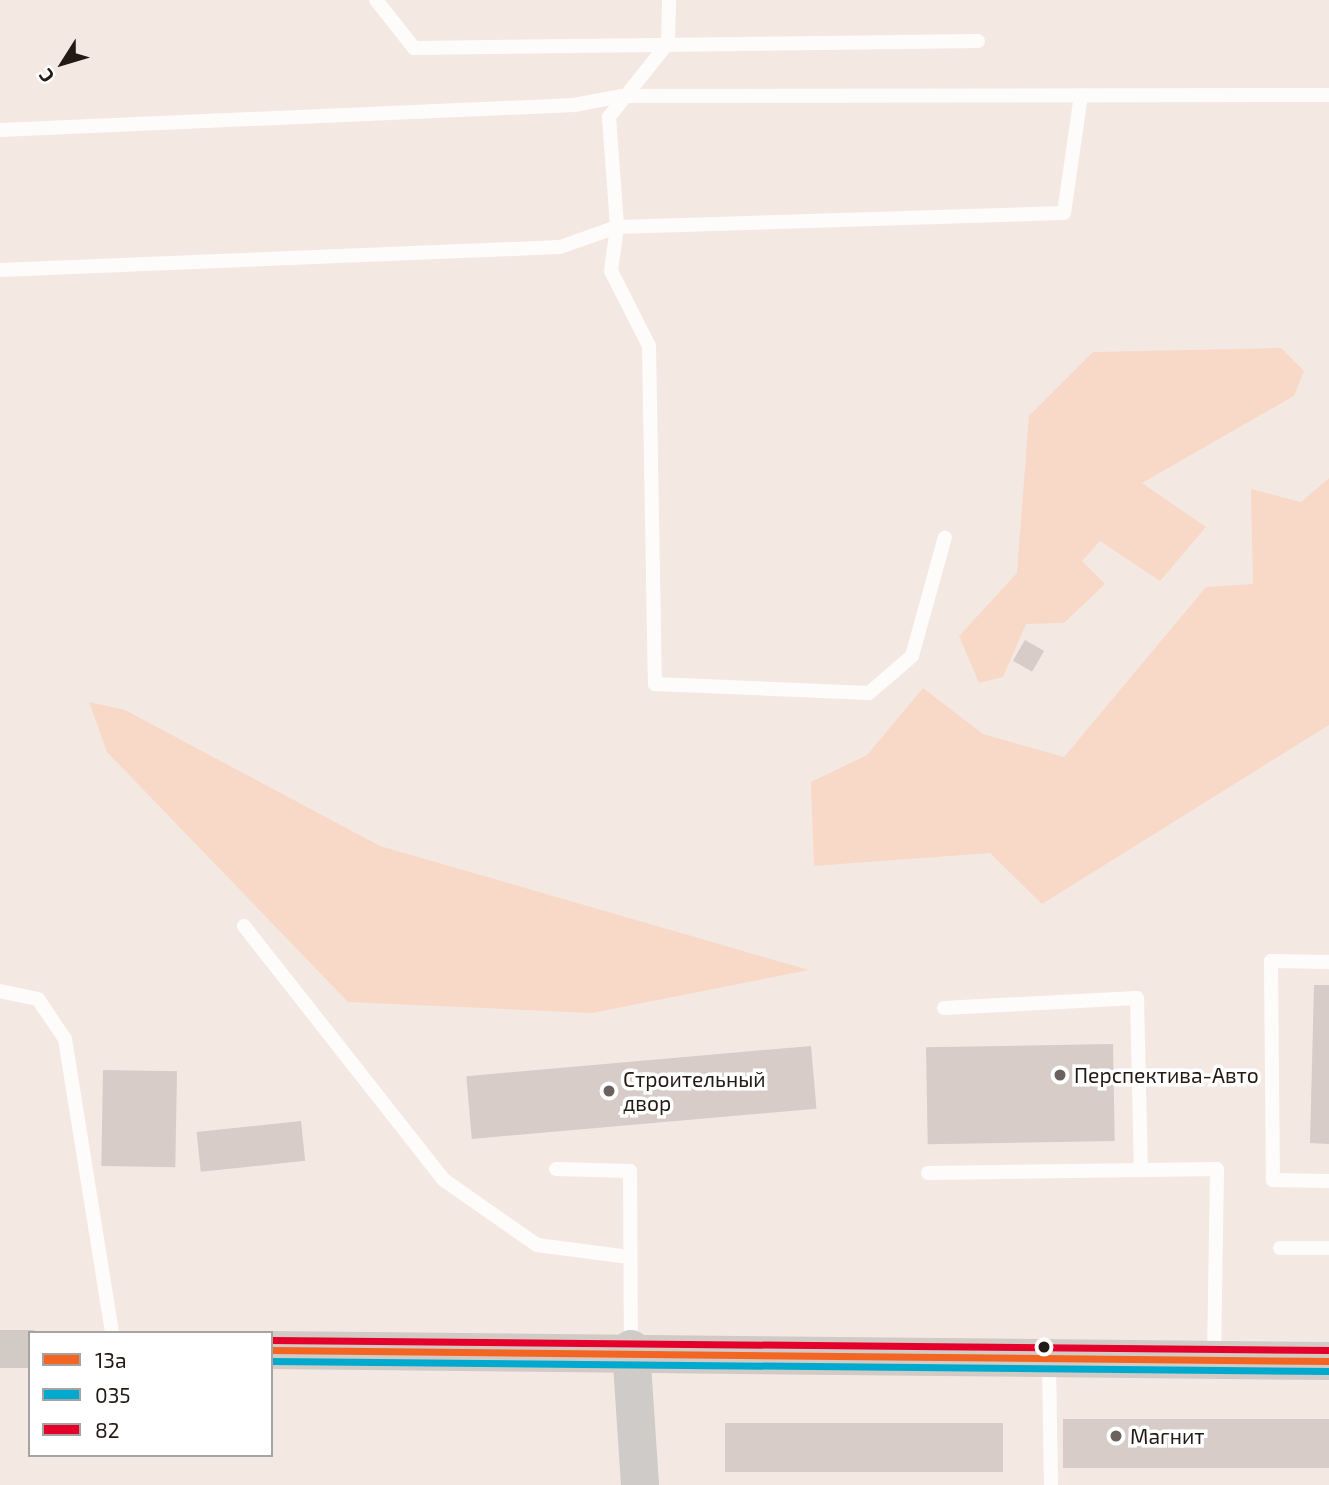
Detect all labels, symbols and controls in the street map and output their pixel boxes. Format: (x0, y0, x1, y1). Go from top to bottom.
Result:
north arrow (28, 28, 98, 98)
text: С (33, 65, 58, 87)
place label: Перспектива-Авто (1074, 1062, 1259, 1088)
place label: Строительный двор (623, 1066, 766, 1116)
marker: Перспектива-Авто (1052, 1067, 1068, 1083)
marker: Строительный двор (601, 1083, 617, 1099)
legend (28, 1331, 273, 1457)
unlabelled marker (1037, 1340, 1051, 1354)
text: 13а (95, 1347, 127, 1372)
text: 035 (95, 1382, 131, 1407)
text: 82 (95, 1417, 120, 1442)
place label: Магнит (1130, 1423, 1205, 1449)
marker: Магнит (1108, 1428, 1124, 1444)

